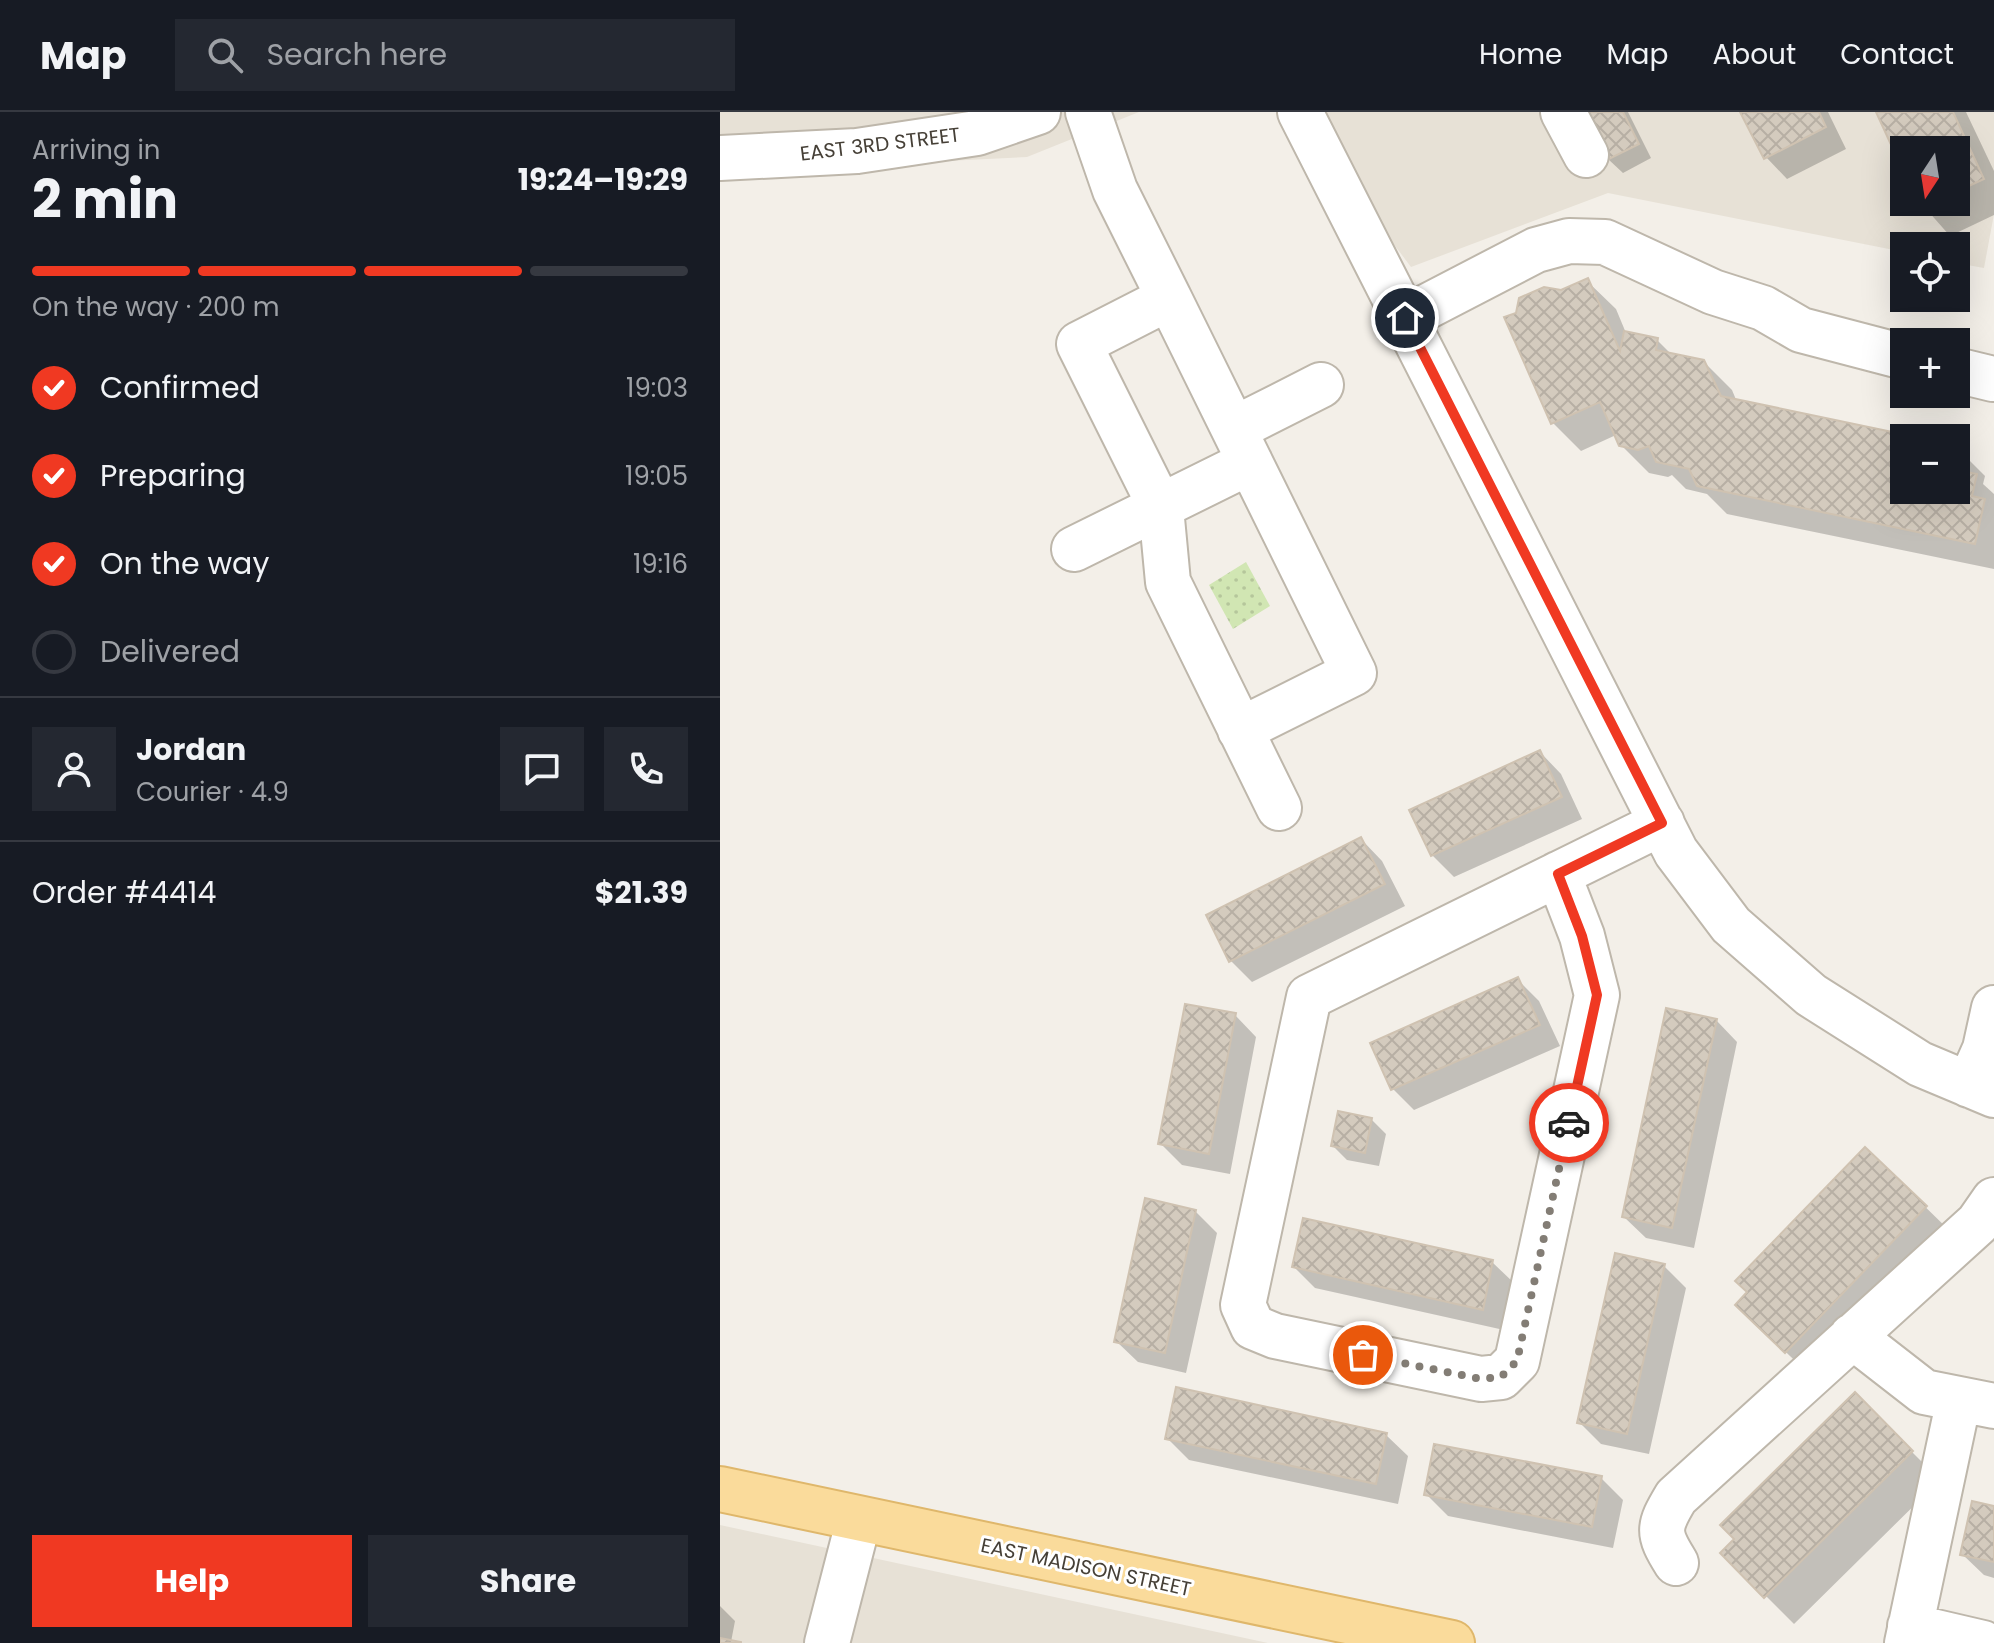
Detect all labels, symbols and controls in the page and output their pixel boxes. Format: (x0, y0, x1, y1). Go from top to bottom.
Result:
search box (175, 19, 735, 91)
text: Map (40, 29, 127, 82)
icon: search (203, 33, 247, 77)
text: Search here (267, 33, 447, 76)
text: Home (1479, 35, 1562, 74)
text: Map (1606, 35, 1668, 74)
text: About (1712, 35, 1796, 74)
text: Contact (1840, 35, 1954, 74)
street label: EAST 3RD STREET (798, 120, 962, 168)
text: Arriving in (32, 132, 161, 168)
north arrow (1890, 136, 1970, 216)
map controls (1890, 136, 1970, 504)
text: 19:24–19:29 (518, 158, 688, 201)
text: 2 min (32, 163, 178, 236)
button: locate (1890, 232, 1970, 312)
pin (1371, 284, 1439, 352)
text: On the way · 200 m (32, 289, 279, 325)
icon: home (1383, 296, 1427, 340)
button: + (1890, 328, 1970, 408)
icon: check (32, 366, 76, 410)
text: Confirmed (100, 366, 260, 409)
text: 19:03 (626, 370, 688, 406)
button: − (1890, 424, 1970, 504)
icon: check (32, 454, 76, 498)
text: Preparing (100, 454, 246, 497)
text: 19:05 (625, 458, 688, 494)
icon: check (32, 542, 76, 586)
text: On the way (100, 542, 269, 585)
text: 19:16 (633, 546, 688, 582)
text: Delivered (100, 630, 240, 673)
button: person (32, 727, 116, 811)
button: chat (500, 727, 584, 811)
button: phone (604, 727, 688, 811)
text: Jordan (136, 728, 246, 771)
text: Courier · 4.9 (136, 774, 289, 810)
text: Order #4414 (32, 871, 216, 914)
text: $21.39 (595, 871, 688, 914)
courier (1529, 1083, 1609, 1163)
icon: car (1547, 1101, 1591, 1145)
pin (1329, 1321, 1397, 1389)
icon: bag (1341, 1333, 1385, 1377)
street label: EAST MADISON STREET (978, 1531, 1194, 1603)
button: Help (32, 1535, 352, 1627)
button: Share (368, 1535, 688, 1627)

